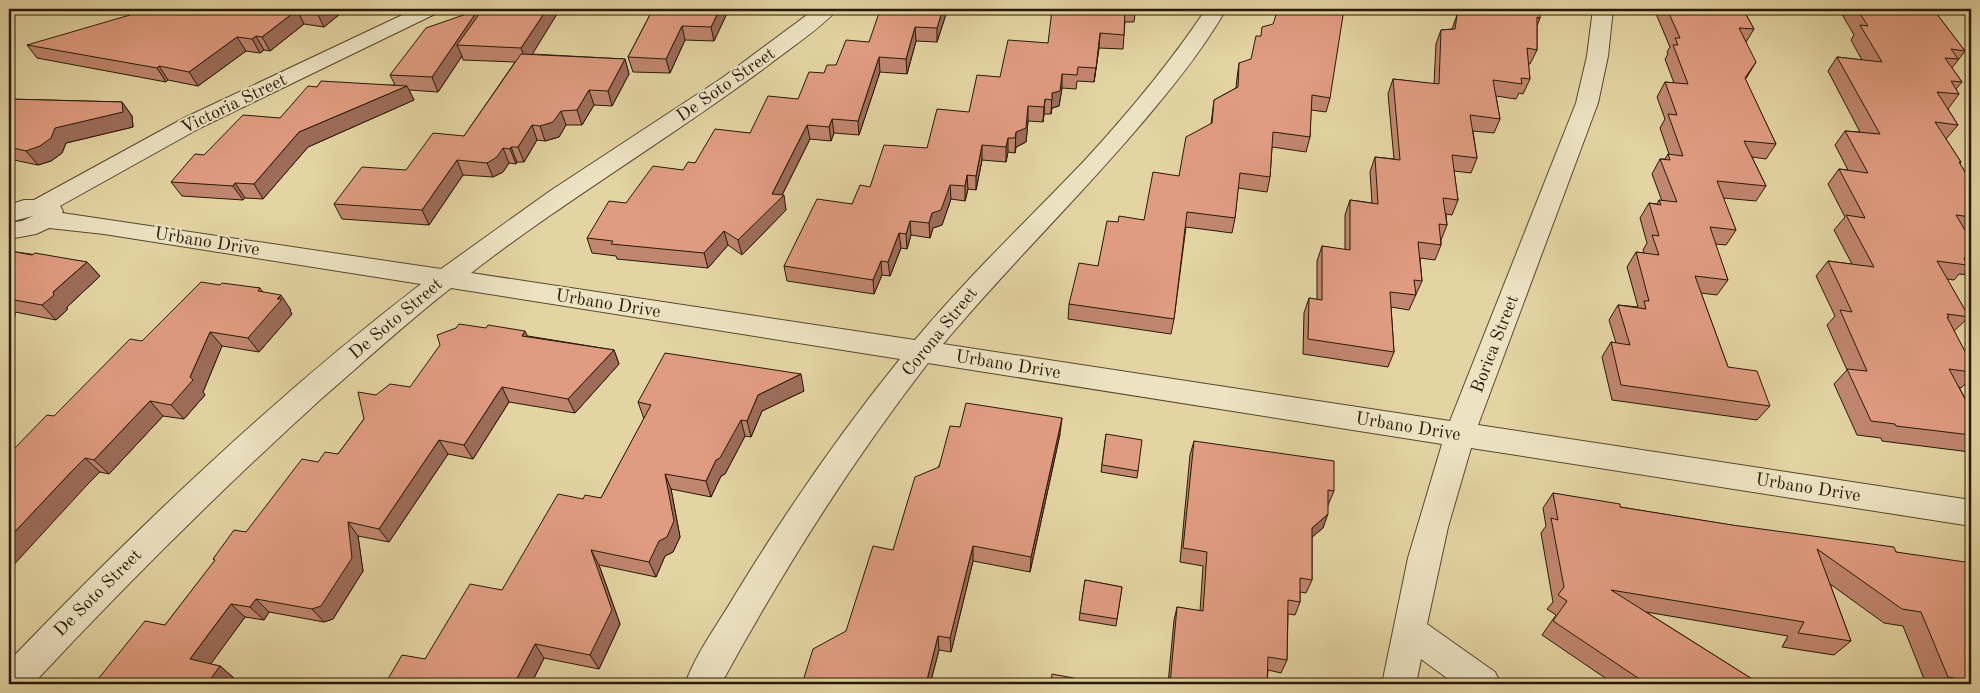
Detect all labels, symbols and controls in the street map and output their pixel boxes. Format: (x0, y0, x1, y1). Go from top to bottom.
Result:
street label: De Soto Street (674, 45, 778, 125)
street label: Victoria Street (178, 71, 290, 137)
street label: Urbano Drive (153, 225, 261, 259)
street label: De Soto Street (346, 275, 446, 363)
street label: Corona Street (899, 284, 981, 380)
street label: Urbano Drive (554, 287, 662, 321)
street label: Borica Street (1468, 293, 1522, 395)
street label: Urbano Drive (954, 348, 1062, 382)
street label: Urbano Drive (1354, 410, 1462, 444)
street label: Urbano Drive (1754, 471, 1862, 505)
street label: De Soto Street (51, 546, 145, 640)

